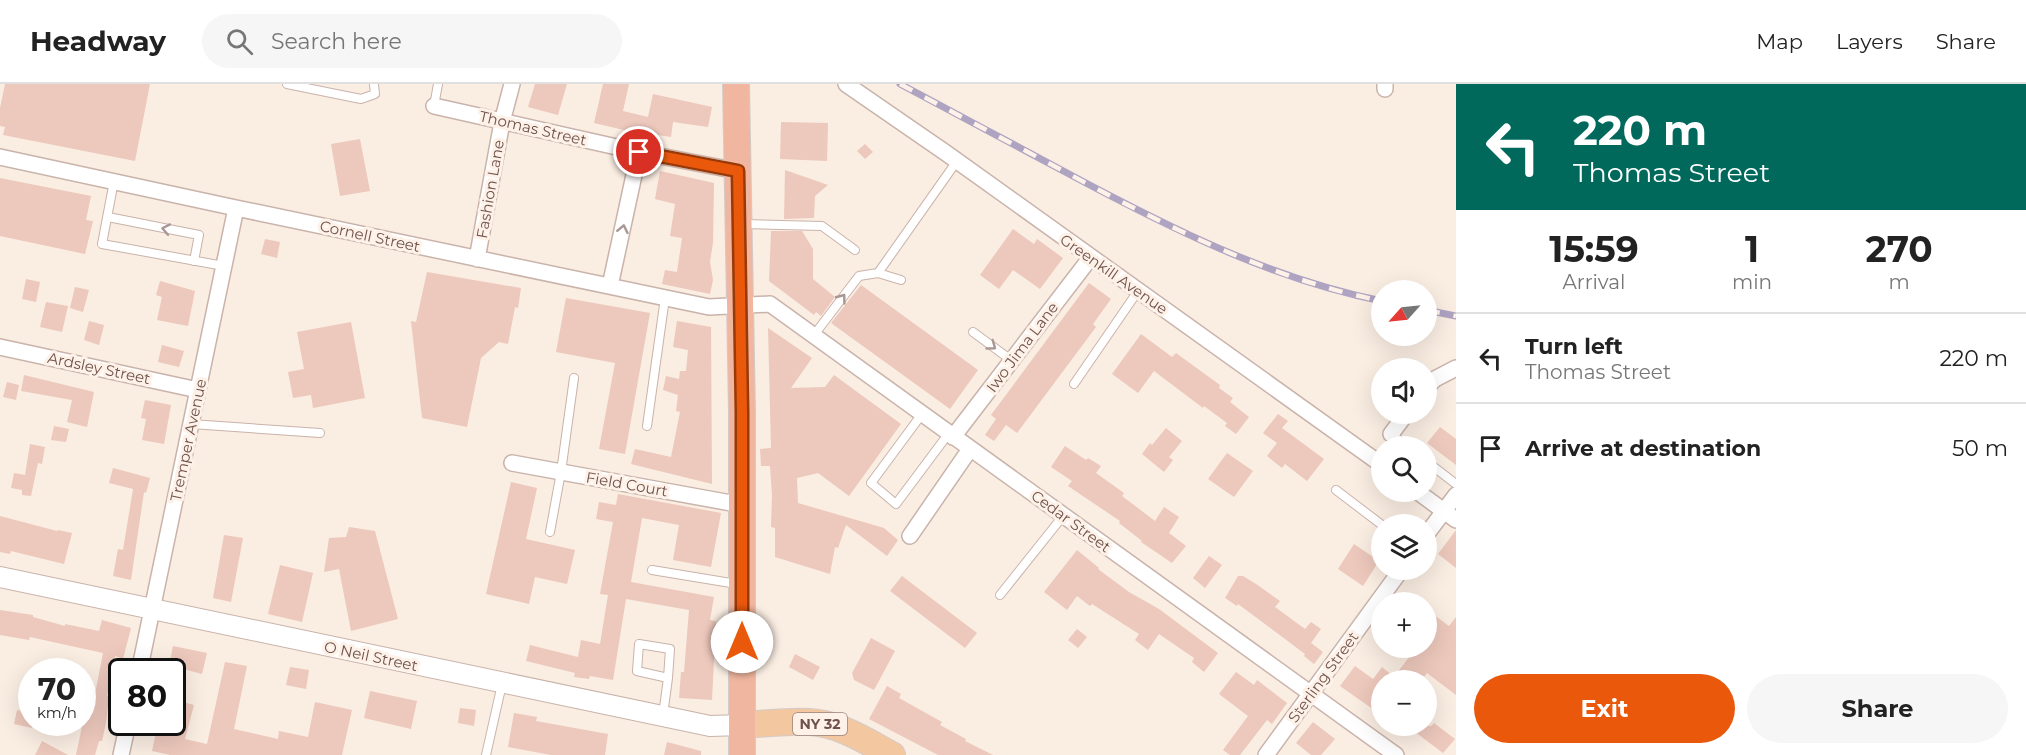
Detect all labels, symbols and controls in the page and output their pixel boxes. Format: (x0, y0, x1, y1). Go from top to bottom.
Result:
search box (202, 14, 622, 68)
text: Headway (30, 24, 166, 58)
icon: search (223, 25, 256, 58)
text: Search here (271, 28, 402, 55)
text: Map (1756, 29, 1803, 54)
text: Layers (1836, 29, 1903, 54)
text: Share (1936, 29, 1996, 54)
text: 220 m (1573, 104, 1707, 156)
street label: Thomas Street (478, 106, 588, 150)
icon: left (1474, 108, 1552, 186)
pin (613, 126, 664, 177)
icon: arrive (622, 135, 655, 168)
street label: Fashion Lane (472, 138, 508, 240)
text: Thomas Street (1573, 156, 1770, 189)
street label: Cornell Street (318, 216, 422, 256)
one-way arrow (162, 223, 172, 236)
one-way arrow (615, 225, 628, 235)
text: 15:59 (1549, 227, 1639, 271)
text: 1 (1745, 227, 1759, 271)
text: 270 (1865, 227, 1933, 271)
street label: Greenkill Avenue (1056, 230, 1172, 318)
text: Arrival (1562, 270, 1626, 294)
text: min (1732, 270, 1772, 294)
text: m (1888, 270, 1910, 294)
north arrow (1371, 280, 1437, 346)
map controls (1371, 280, 1437, 736)
one-way arrow (835, 293, 846, 304)
street label: Iwo Jima Lane (982, 298, 1062, 396)
text: Turn left (1525, 333, 1623, 360)
one-way arrow (986, 339, 997, 350)
icon: left (1474, 342, 1507, 375)
text: 220 m (1939, 345, 2008, 372)
street label: Ardsley Street (46, 348, 152, 388)
button: sound (1371, 358, 1437, 424)
text: Thomas Street (1525, 360, 1671, 384)
street label: Tremper Avenue (166, 377, 210, 503)
icon: arrive (1474, 432, 1507, 465)
text: Arrive at destination (1525, 435, 1761, 462)
text: 50 m (1952, 435, 2008, 462)
button: search (1371, 436, 1437, 502)
street label: Field Court (585, 467, 669, 501)
street label: Cedar Street (1028, 486, 1114, 556)
button: layers (1371, 514, 1437, 580)
button: + (1371, 592, 1437, 658)
position arrow (710, 610, 774, 674)
street label: Sterling Street (1284, 628, 1362, 726)
street label: O Neil Street (323, 637, 419, 675)
speed limit sign: 80 (108, 658, 186, 736)
button: − (1371, 670, 1437, 736)
text: 70 (38, 671, 76, 708)
button: Exit (1474, 674, 1735, 743)
button: Share (1747, 674, 2008, 743)
text: km/h (37, 703, 77, 722)
road number: NY 32 (793, 713, 847, 735)

